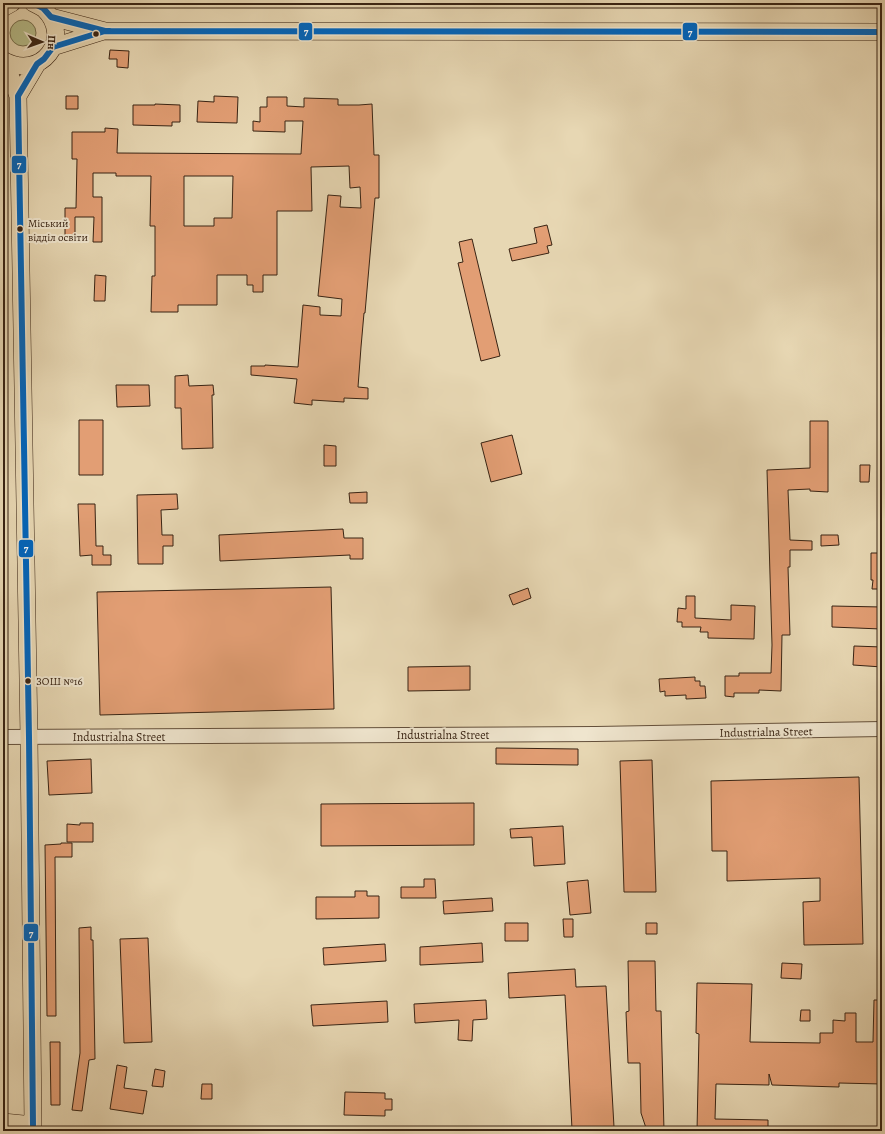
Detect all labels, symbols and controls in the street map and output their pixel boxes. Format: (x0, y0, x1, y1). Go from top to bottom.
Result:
north arrow (22, 22, 62, 62)
line badge: 7 (298, 22, 313, 41)
line badge: 7 (682, 22, 698, 41)
text: 7 (304, 24, 309, 39)
text: 7 (688, 25, 693, 40)
unlabelled marker (91, 29, 101, 39)
text: Пн (44, 35, 59, 50)
line badge: 7 (11, 155, 27, 174)
text: 7 (17, 157, 22, 172)
place label: Міський відділ освіти (28, 216, 88, 245)
marker: Міський відділ освіти (15, 224, 25, 234)
line badge: 7 (18, 539, 34, 558)
text: 7 (24, 541, 29, 556)
place label: ЗОШ №16 (36, 674, 83, 689)
marker: ЗОШ №16 (23, 676, 33, 686)
street label: Industrialna Street (719, 723, 813, 741)
street label: Industrialna Street (396, 727, 490, 743)
street label: Industrialna Street (72, 729, 166, 745)
line badge: 7 (23, 923, 39, 942)
text: 7 (29, 926, 34, 941)

